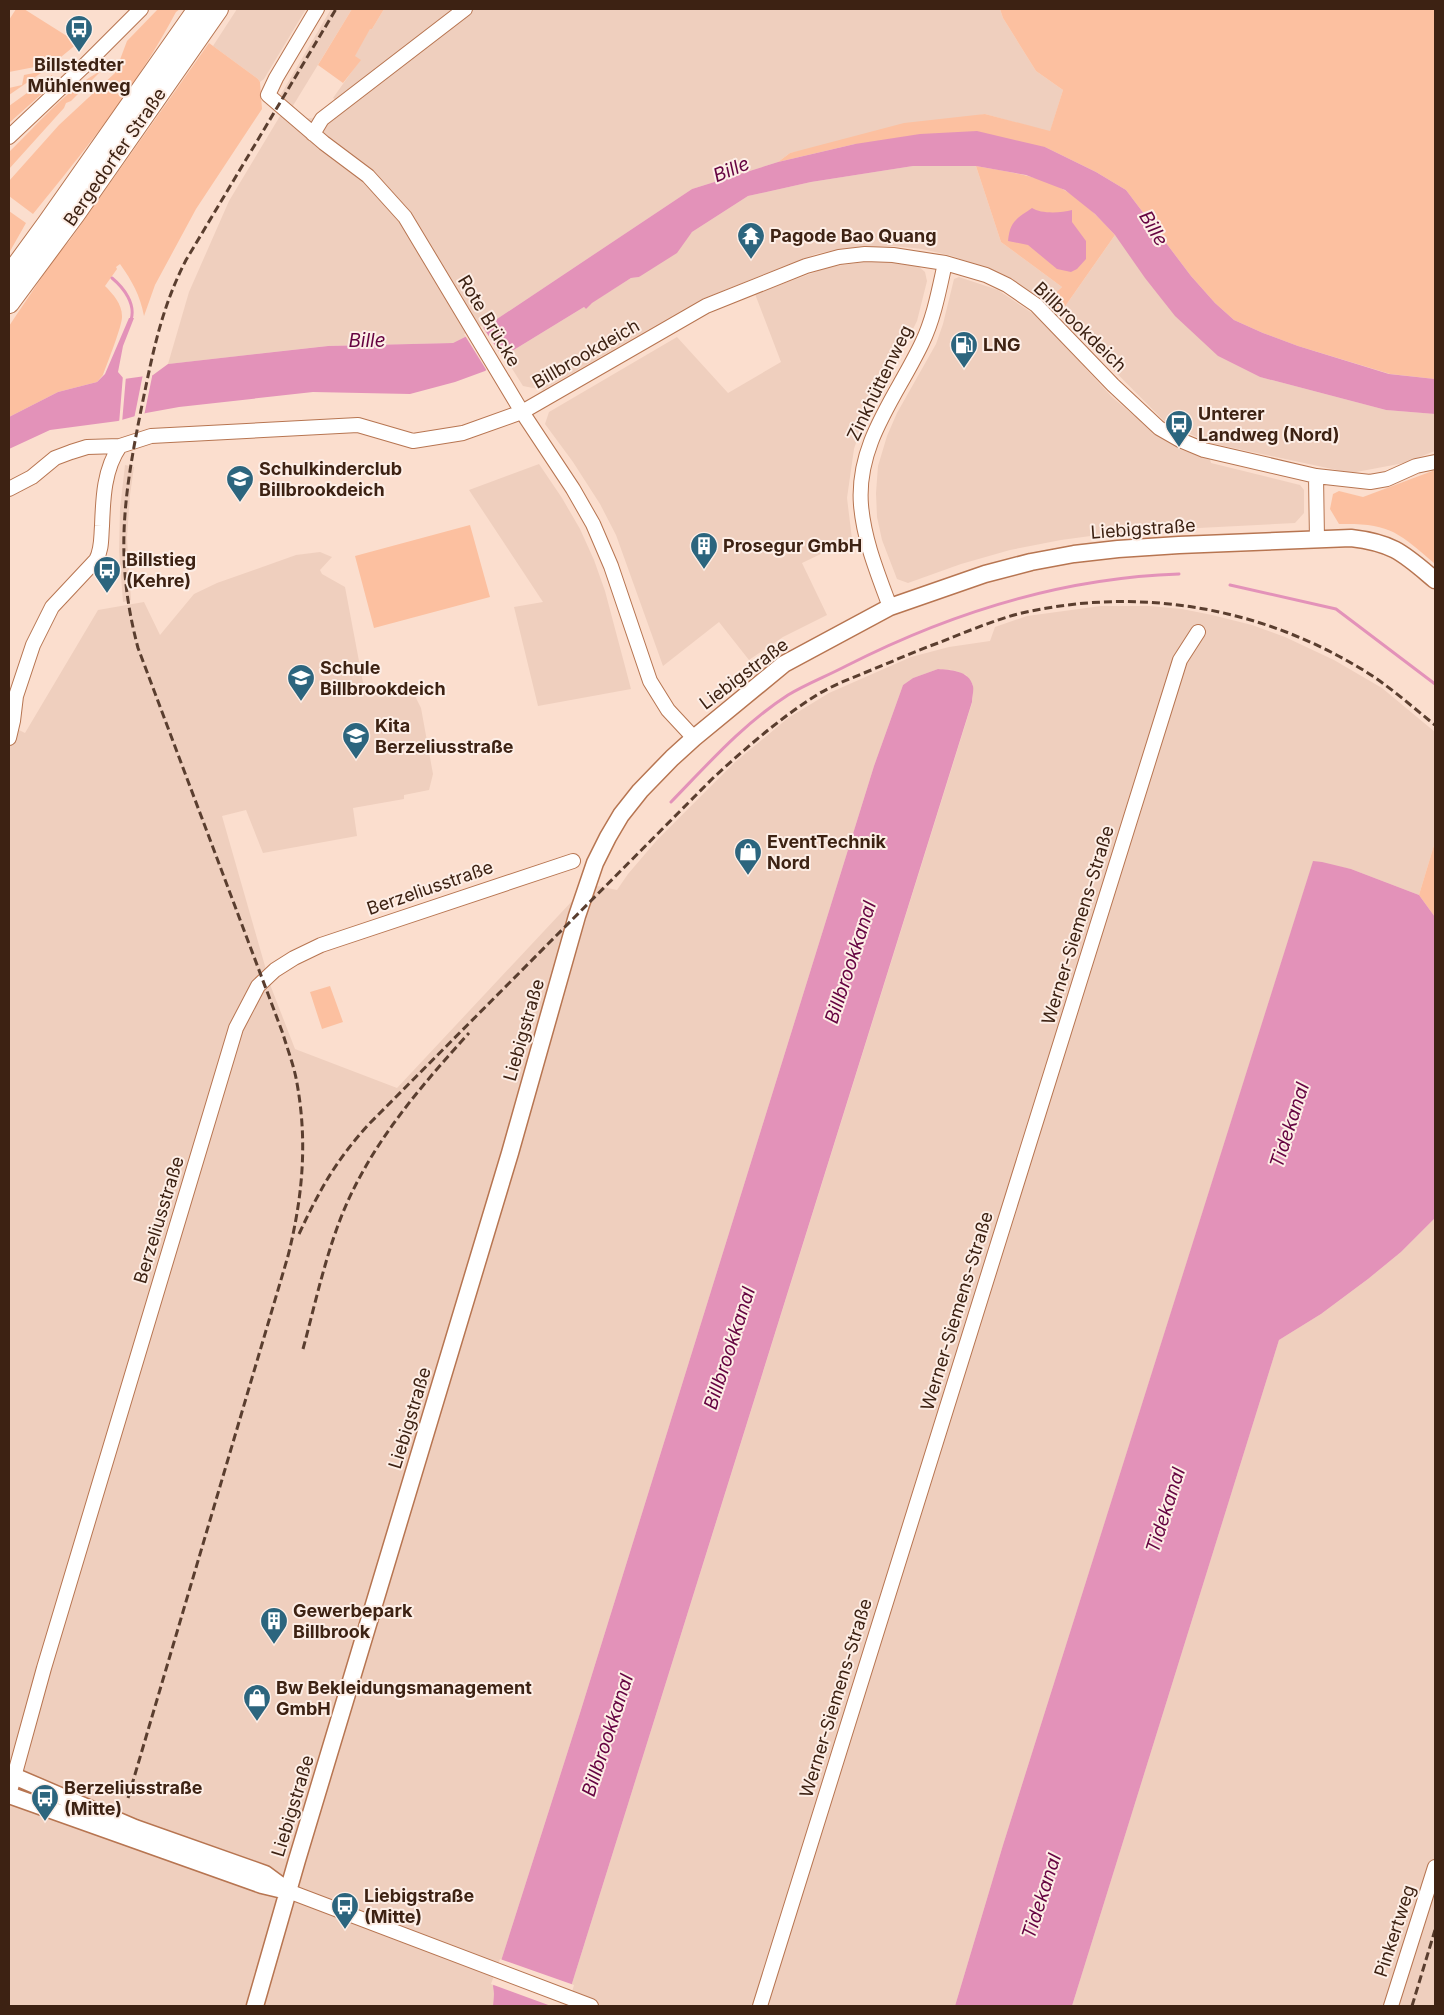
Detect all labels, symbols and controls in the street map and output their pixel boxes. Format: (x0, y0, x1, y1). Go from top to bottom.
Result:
bus stop icon: Billstedter Mühlenweg (64, 14, 94, 53)
place label: Billstedter Mühlenweg (27, 54, 131, 96)
street label: Bergedorfer Straße (59, 84, 170, 230)
water label: Bille (710, 152, 753, 187)
water label: Bille (1134, 206, 1173, 250)
temple icon: Pagode Bao Quang (736, 221, 766, 260)
place label: Pagode Bao Quang (770, 225, 937, 246)
street label: Rote Brücke (454, 271, 525, 370)
street label: Billbrookdeich (1030, 277, 1131, 376)
street label: Billbrookdeich (528, 314, 643, 393)
street label: Zinkhüttenweg (843, 322, 917, 444)
water label: Bille (348, 329, 386, 352)
fuel station icon: LNG (949, 330, 979, 369)
place label: LNG (983, 334, 1020, 355)
place label: Unterer Landweg (Nord) (1198, 403, 1340, 445)
bus stop icon: Unterer Landweg (Nord) (1164, 409, 1194, 448)
place label: Schulkinderclub Billbrookdeich (259, 458, 402, 500)
school or university icon: Schulkinderclub Billbrookdeich (225, 464, 255, 503)
street label: Liebigstraße (1090, 514, 1196, 543)
building icon: Prosegur GmbH (689, 531, 719, 570)
place label: Prosegur GmbH (723, 535, 862, 556)
place label: Billstieg (Kehre) (126, 549, 196, 591)
bus stop icon: Billstieg (Kehre) (92, 555, 122, 594)
street label: Liebigstraße (695, 634, 792, 714)
place label: Schule Billbrookdeich (320, 657, 446, 699)
school or university icon: Schule Billbrookdeich (286, 663, 316, 702)
place label: Kita Berzeliusstraße (375, 715, 514, 757)
school or university icon: Kita Berzeliusstraße (341, 721, 371, 760)
street label: Werner-Siemens-Straße (1037, 823, 1118, 1027)
place label: EventTechnik Nord (767, 831, 887, 873)
shop icon: EventTechnik Nord (733, 837, 763, 876)
street label: Berzeliusstraße (364, 856, 496, 919)
water label: Billbrookkanal (820, 898, 881, 1026)
street label: Liebigstraße (499, 976, 548, 1083)
water label: Tidekanal (1265, 1079, 1314, 1171)
street label: Berzeliusstraße (129, 1154, 188, 1286)
street label: Werner-Siemens-Straße (916, 1209, 997, 1413)
water label: Billbrookkanal (699, 1284, 760, 1412)
street label: Liebigstraße (384, 1364, 435, 1471)
water label: Tidekanal (1141, 1464, 1190, 1556)
street label: Werner-Siemens-Straße (795, 1596, 876, 1800)
place label: Gewerbepark Billbrook (293, 1600, 413, 1642)
building icon: Gewerbepark Billbrook (259, 1606, 289, 1645)
water label: Billbrookkanal (577, 1671, 638, 1799)
place label: Bw Bekleidungsmanagement GmbH (276, 1677, 532, 1719)
shop icon: Bw Bekleidungsmanagement GmbH (242, 1683, 272, 1722)
street label: Liebigstraße (267, 1752, 318, 1859)
place label: Berzeliusstraße (Mitte) (64, 1777, 203, 1819)
bus stop icon: Berzeliusstraße (Mitte) (30, 1783, 60, 1822)
water label: Tidekanal (1017, 1850, 1066, 1942)
street label: Pinkertweg (1370, 1882, 1419, 1980)
place label: Liebigstraße (Mitte) (364, 1885, 474, 1927)
bus stop icon: Liebigstraße (Mitte) (330, 1891, 360, 1930)

